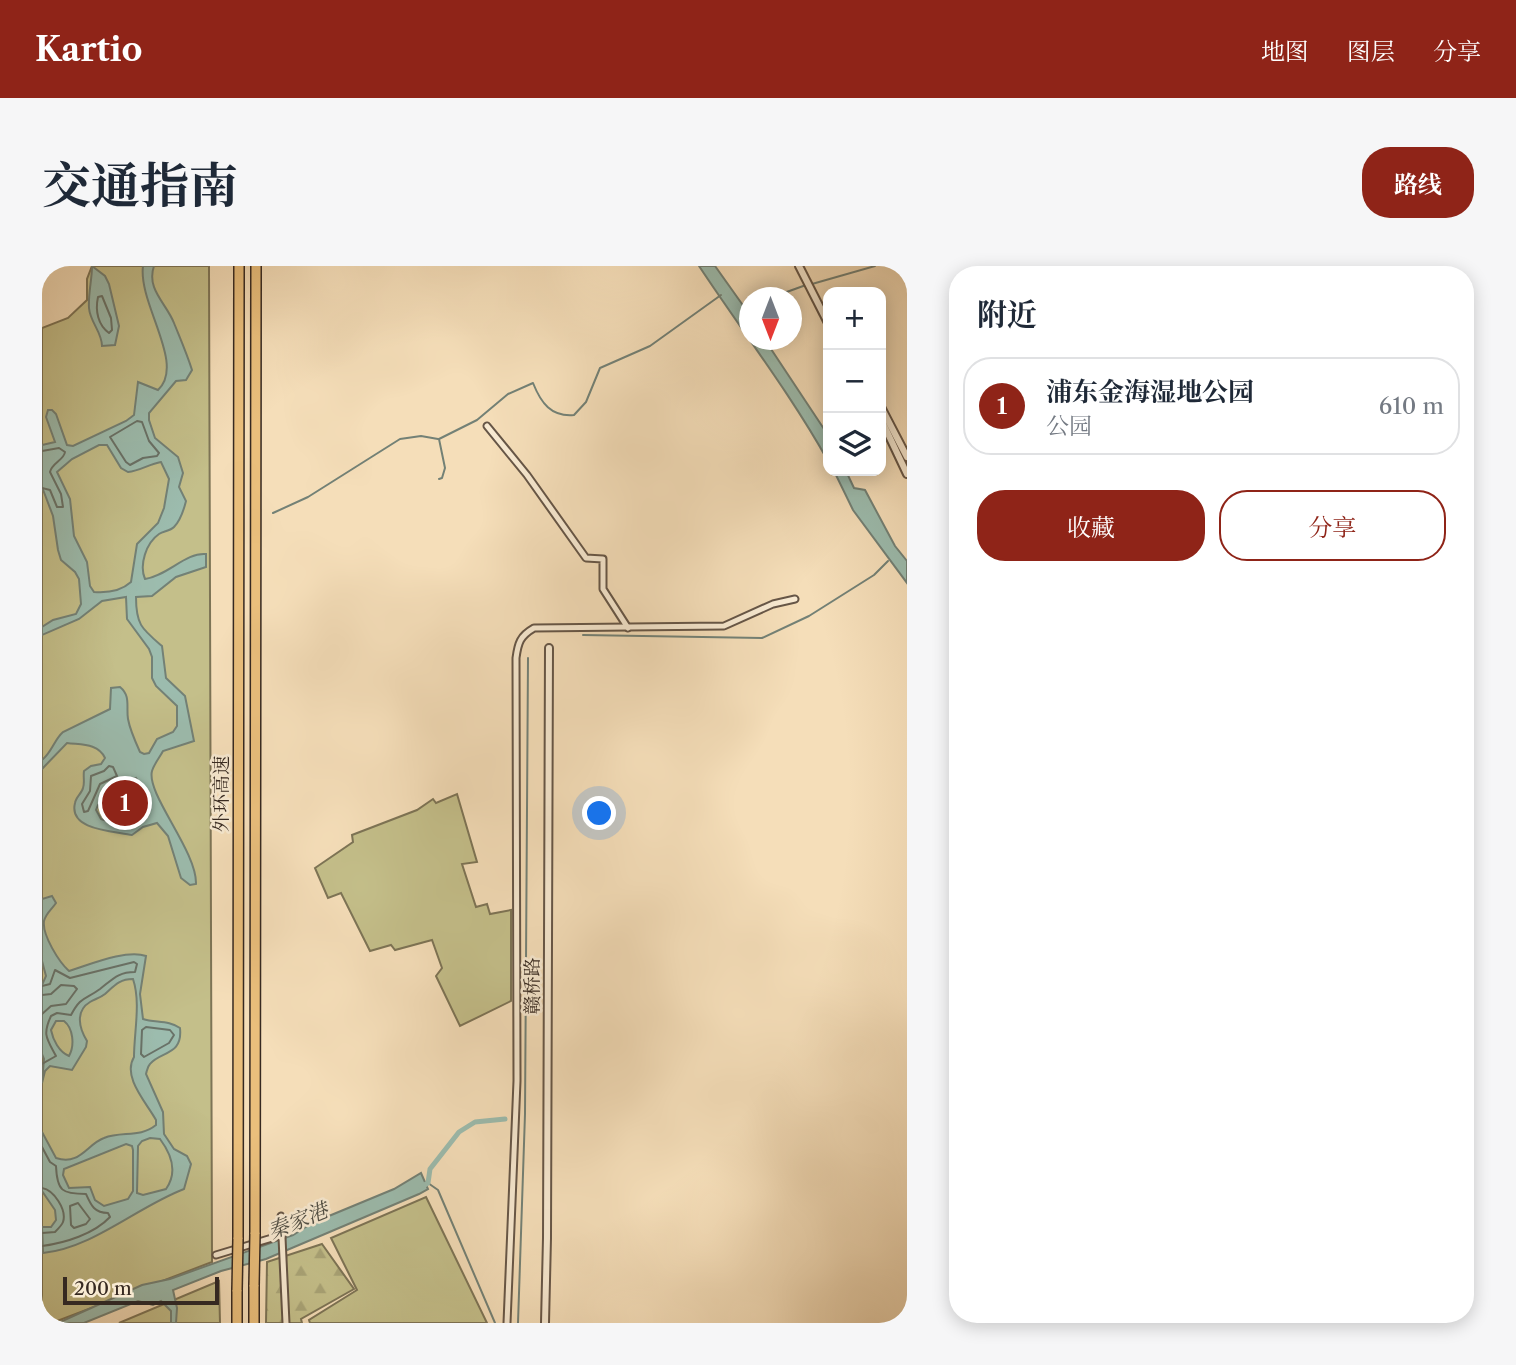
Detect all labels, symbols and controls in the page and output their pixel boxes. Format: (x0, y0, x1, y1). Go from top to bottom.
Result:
text: Kartio (35, 29, 143, 70)
text: 地图 (1261, 37, 1309, 66)
text: 图层 (1347, 37, 1395, 66)
text: 分享 (1433, 37, 1481, 66)
button: 路线 (1362, 147, 1474, 218)
text: 交通指南 (42, 155, 238, 216)
north arrow (739, 287, 802, 350)
map controls (823, 287, 886, 476)
button: + (823, 287, 886, 350)
text: 附近 (977, 296, 1037, 333)
button: − (823, 350, 886, 413)
text: 浦东金海湿地公园 (1046, 376, 1254, 408)
text: 1 (997, 392, 1007, 420)
text: 610 m (1379, 392, 1444, 420)
text: 公园 (1046, 412, 1092, 440)
button: layers (823, 413, 886, 476)
button: 收藏 (977, 490, 1205, 561)
button: 分享 (1219, 490, 1446, 561)
street label: 外环高速 (210, 756, 233, 832)
pin: 1 (102, 777, 148, 829)
your location (582, 796, 616, 830)
street label: 赣桥路 (521, 957, 544, 1015)
water label: 秦家港 (264, 1196, 334, 1244)
scale bar (63, 1274, 219, 1306)
text: 200 m (74, 1277, 132, 1300)

